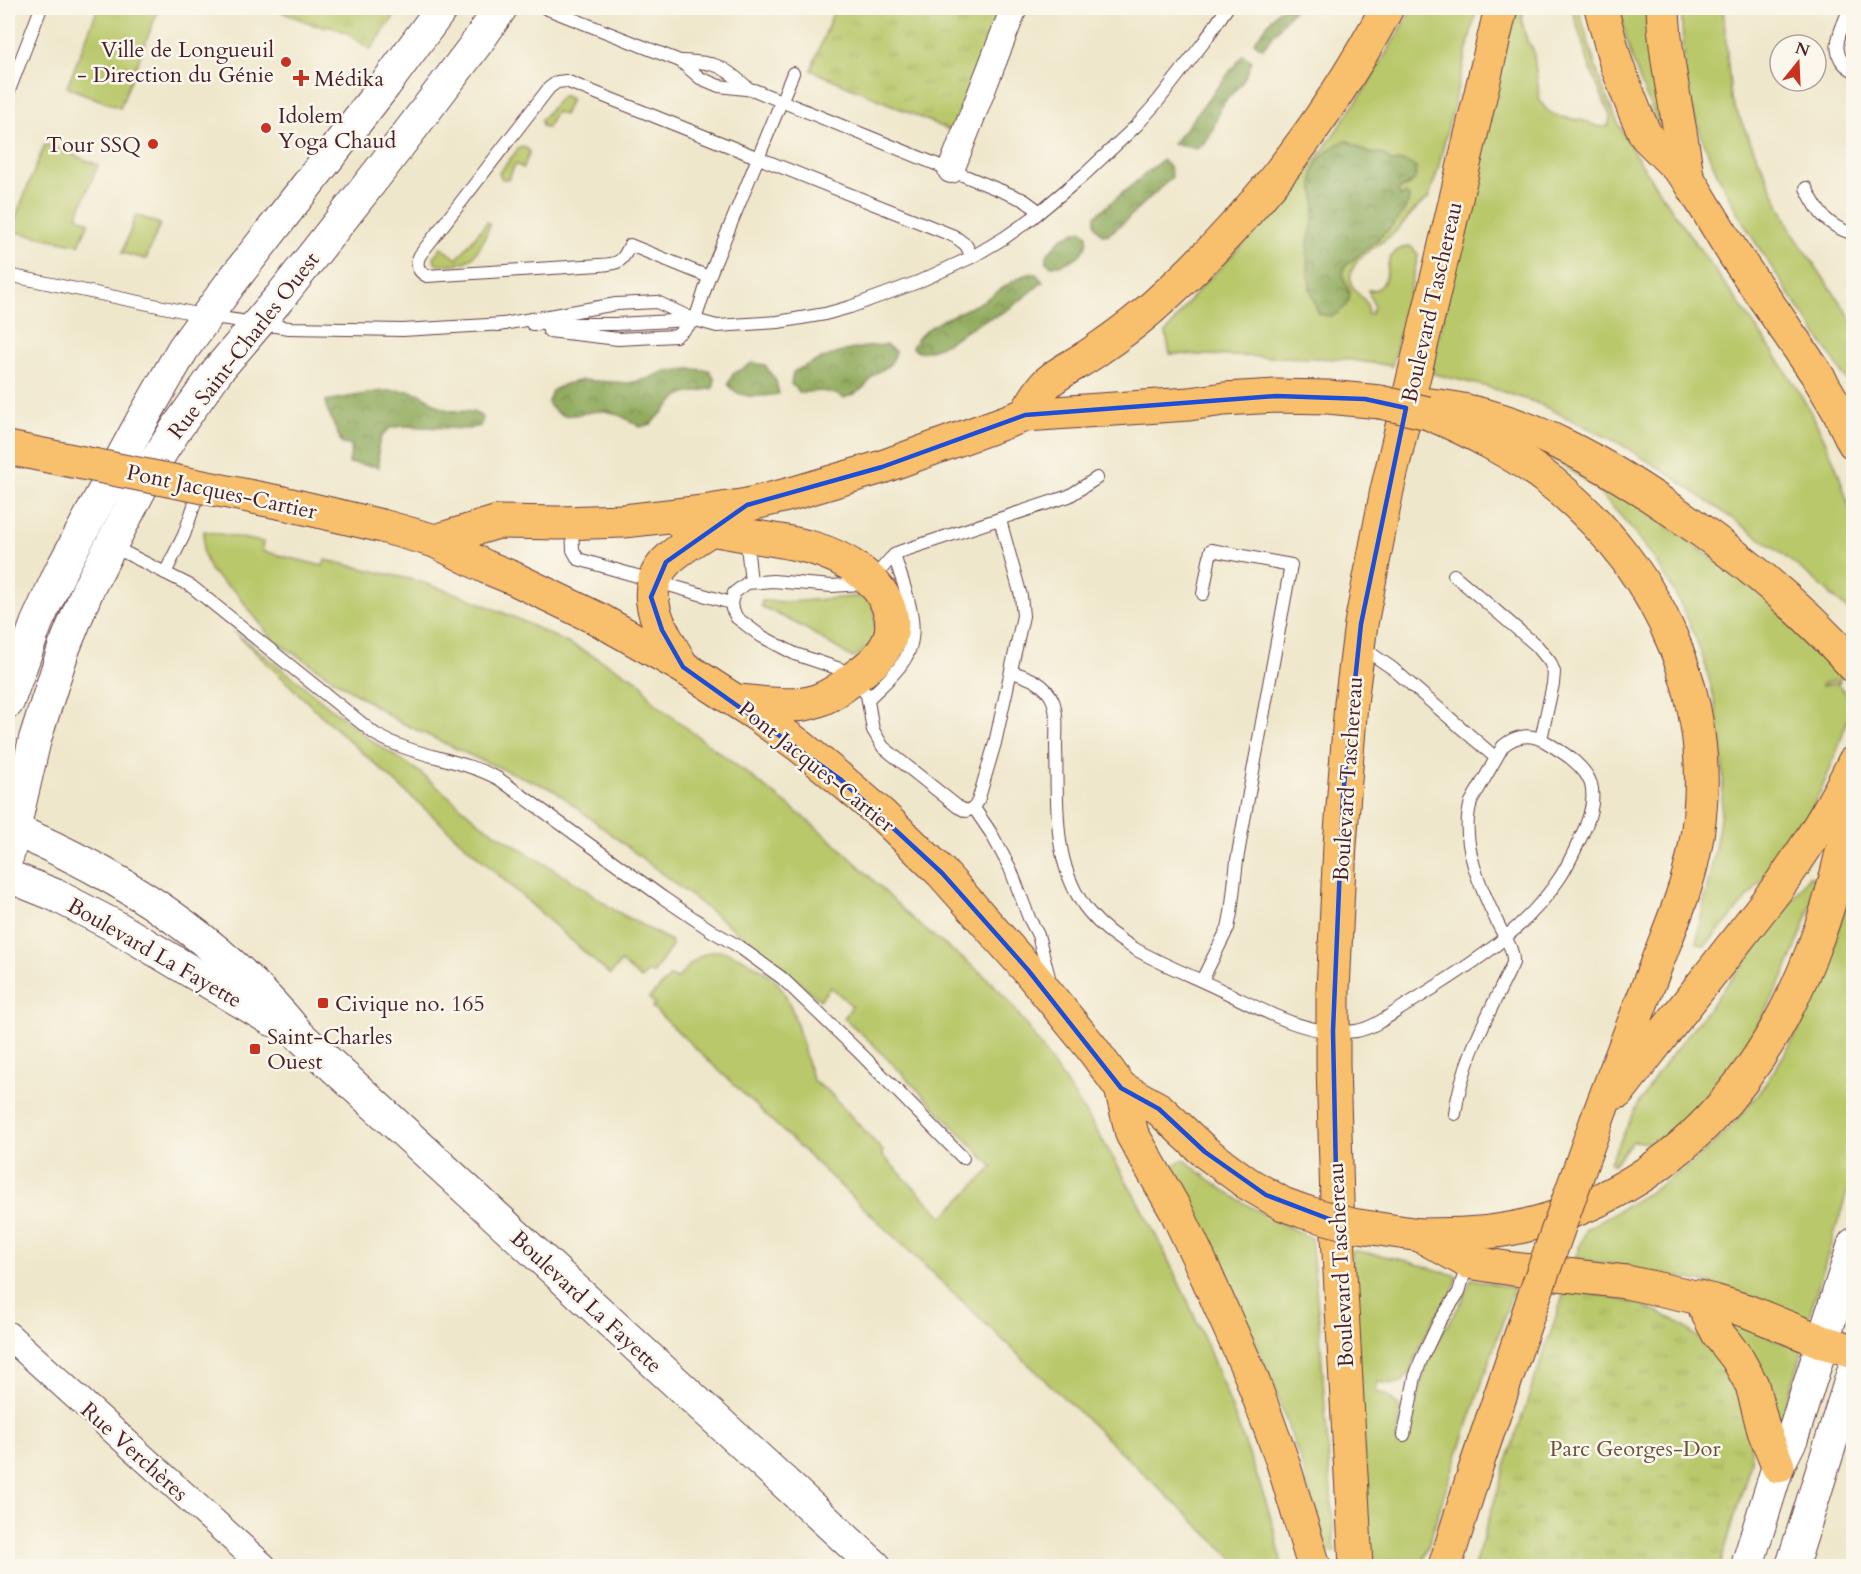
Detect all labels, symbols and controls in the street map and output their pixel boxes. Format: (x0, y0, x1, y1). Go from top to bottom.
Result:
north arrow (1768, 33, 1828, 93)
place label: Ville de Longueuil - Direction du Génie (77, 35, 274, 90)
text: N (1792, 37, 1812, 62)
marker: Ville de Longueuil - Direction du Génie (279, 55, 293, 69)
place label: Médika (314, 64, 384, 94)
marker: Médika (292, 69, 310, 87)
place label: Idolem Yoga Chaud (278, 101, 397, 156)
marker: Idolem Yoga Chaud (259, 121, 273, 135)
place label: Tour SSQ (46, 130, 141, 160)
marker: Tour SSQ (146, 137, 160, 151)
street label: Boulevard Taschereau (1394, 199, 1470, 406)
street label: Rue Saint-Charles Ouest (161, 246, 326, 445)
street label: Pont Jacques-Cartier (124, 457, 321, 527)
street label: Boulevard Taschereau (1326, 676, 1370, 883)
street label: Pont Jacques-Cartier (732, 694, 902, 840)
street label: Boulevard La Fayette (62, 891, 247, 1015)
place label: Civique no. 165 (335, 989, 485, 1019)
marker: Civique no. 165 (316, 996, 330, 1010)
place label: Saint-Charles Ouest (267, 1022, 392, 1077)
marker: Saint-Charles Ouest (248, 1042, 262, 1056)
street label: Boulevard Taschereau (1321, 1162, 1361, 1368)
street label: Boulevard La Fayette (504, 1224, 669, 1380)
street label: Rue Verchères (74, 1395, 194, 1508)
park label: Parc Georges-Dor (1549, 1434, 1722, 1464)

